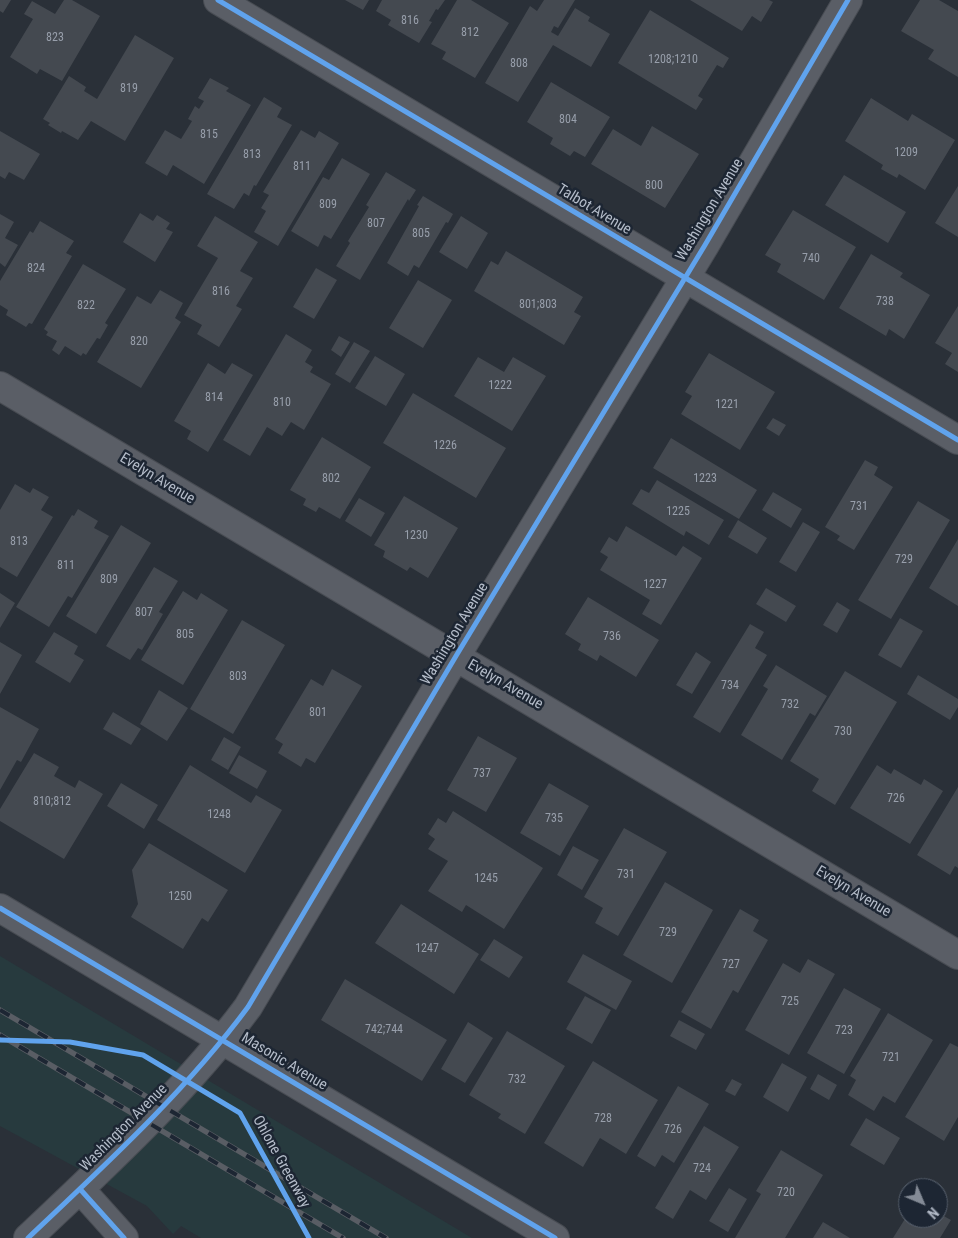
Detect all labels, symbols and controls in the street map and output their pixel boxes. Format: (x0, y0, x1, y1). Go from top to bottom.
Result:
house number: 816 (401, 14, 419, 28)
house number: 812 (461, 26, 479, 40)
house number: 823 (46, 31, 64, 45)
house number: 1208;1210 (648, 53, 698, 67)
house number: 808 (510, 57, 528, 71)
house number: 819 (120, 82, 138, 96)
house number: 804 (559, 113, 577, 127)
house number: 815 (200, 128, 218, 142)
house number: 1209 (894, 146, 918, 160)
house number: 813 (243, 148, 261, 162)
street label: Washington Avenue (672, 156, 748, 264)
house number: 811 (293, 160, 311, 174)
house number: 800 (645, 179, 663, 193)
street label: Talbot Avenue (554, 181, 634, 239)
house number: 809 (319, 198, 337, 212)
house number: 807 (367, 217, 385, 231)
house number: 805 (412, 227, 430, 241)
house number: 740 (802, 252, 820, 266)
house number: 824 (27, 262, 45, 276)
house number: 816 (212, 285, 230, 299)
house number: 738 (876, 295, 894, 309)
house number: 801;803 (519, 298, 557, 312)
house number: 822 (77, 299, 95, 313)
house number: 820 (130, 335, 148, 349)
house number: 1222 (488, 379, 512, 393)
house number: 814 (205, 391, 223, 405)
house number: 810 (273, 396, 291, 410)
house number: 1221 (715, 398, 739, 412)
house number: 1226 (433, 439, 457, 453)
street label: Evelyn Avenue (116, 450, 198, 508)
house number: 802 (322, 472, 340, 486)
house number: 1223 (693, 472, 717, 486)
house number: 731 (850, 500, 868, 514)
house number: 1225 (666, 505, 690, 519)
house number: 1230 (404, 529, 428, 543)
house number: 813 (10, 535, 28, 549)
house number: 729 (895, 553, 913, 567)
house number: 811 (57, 559, 75, 573)
house number: 809 (100, 573, 118, 587)
house number: 1227 (643, 578, 667, 592)
street label: Washington Avenue (417, 580, 493, 688)
house number: 807 (135, 606, 153, 620)
house number: 805 (176, 628, 194, 642)
house number: 736 (603, 630, 621, 644)
street label: Evelyn Avenue (464, 656, 546, 714)
house number: 803 (229, 670, 247, 684)
house number: 734 (721, 679, 739, 693)
house number: 732 (781, 698, 799, 712)
house number: 801 (309, 706, 327, 720)
house number: 730 (834, 725, 852, 739)
house number: 737 (473, 767, 491, 781)
house number: 726 (887, 792, 905, 806)
house number: 810;812 (33, 795, 71, 809)
house number: 1248 (207, 808, 231, 822)
house number: 735 (545, 812, 563, 826)
street label: Evelyn Avenue (812, 863, 894, 921)
house number: 731 (617, 868, 635, 882)
house number: 1245 (474, 872, 498, 886)
house number: 1250 (168, 890, 192, 904)
house number: 729 (659, 926, 677, 940)
house number: 1247 (415, 942, 439, 956)
house number: 727 (722, 958, 740, 972)
house number: 725 (781, 995, 799, 1009)
house number: 742;744 (365, 1023, 403, 1037)
house number: 723 (835, 1024, 853, 1038)
street label: Masonic Avenue (238, 1029, 330, 1095)
house number: 721 (882, 1051, 900, 1065)
house number: 732 (508, 1073, 526, 1087)
street label: Washington Avenue (77, 1081, 171, 1175)
house number: 728 (594, 1112, 612, 1126)
street label: Ohlone Greenway (248, 1113, 314, 1211)
house number: 726 (664, 1123, 682, 1137)
house number: 724 (693, 1162, 711, 1176)
north arrow (898, 1178, 948, 1228)
house number: 720 (777, 1186, 795, 1200)
text: N (924, 1204, 942, 1222)

